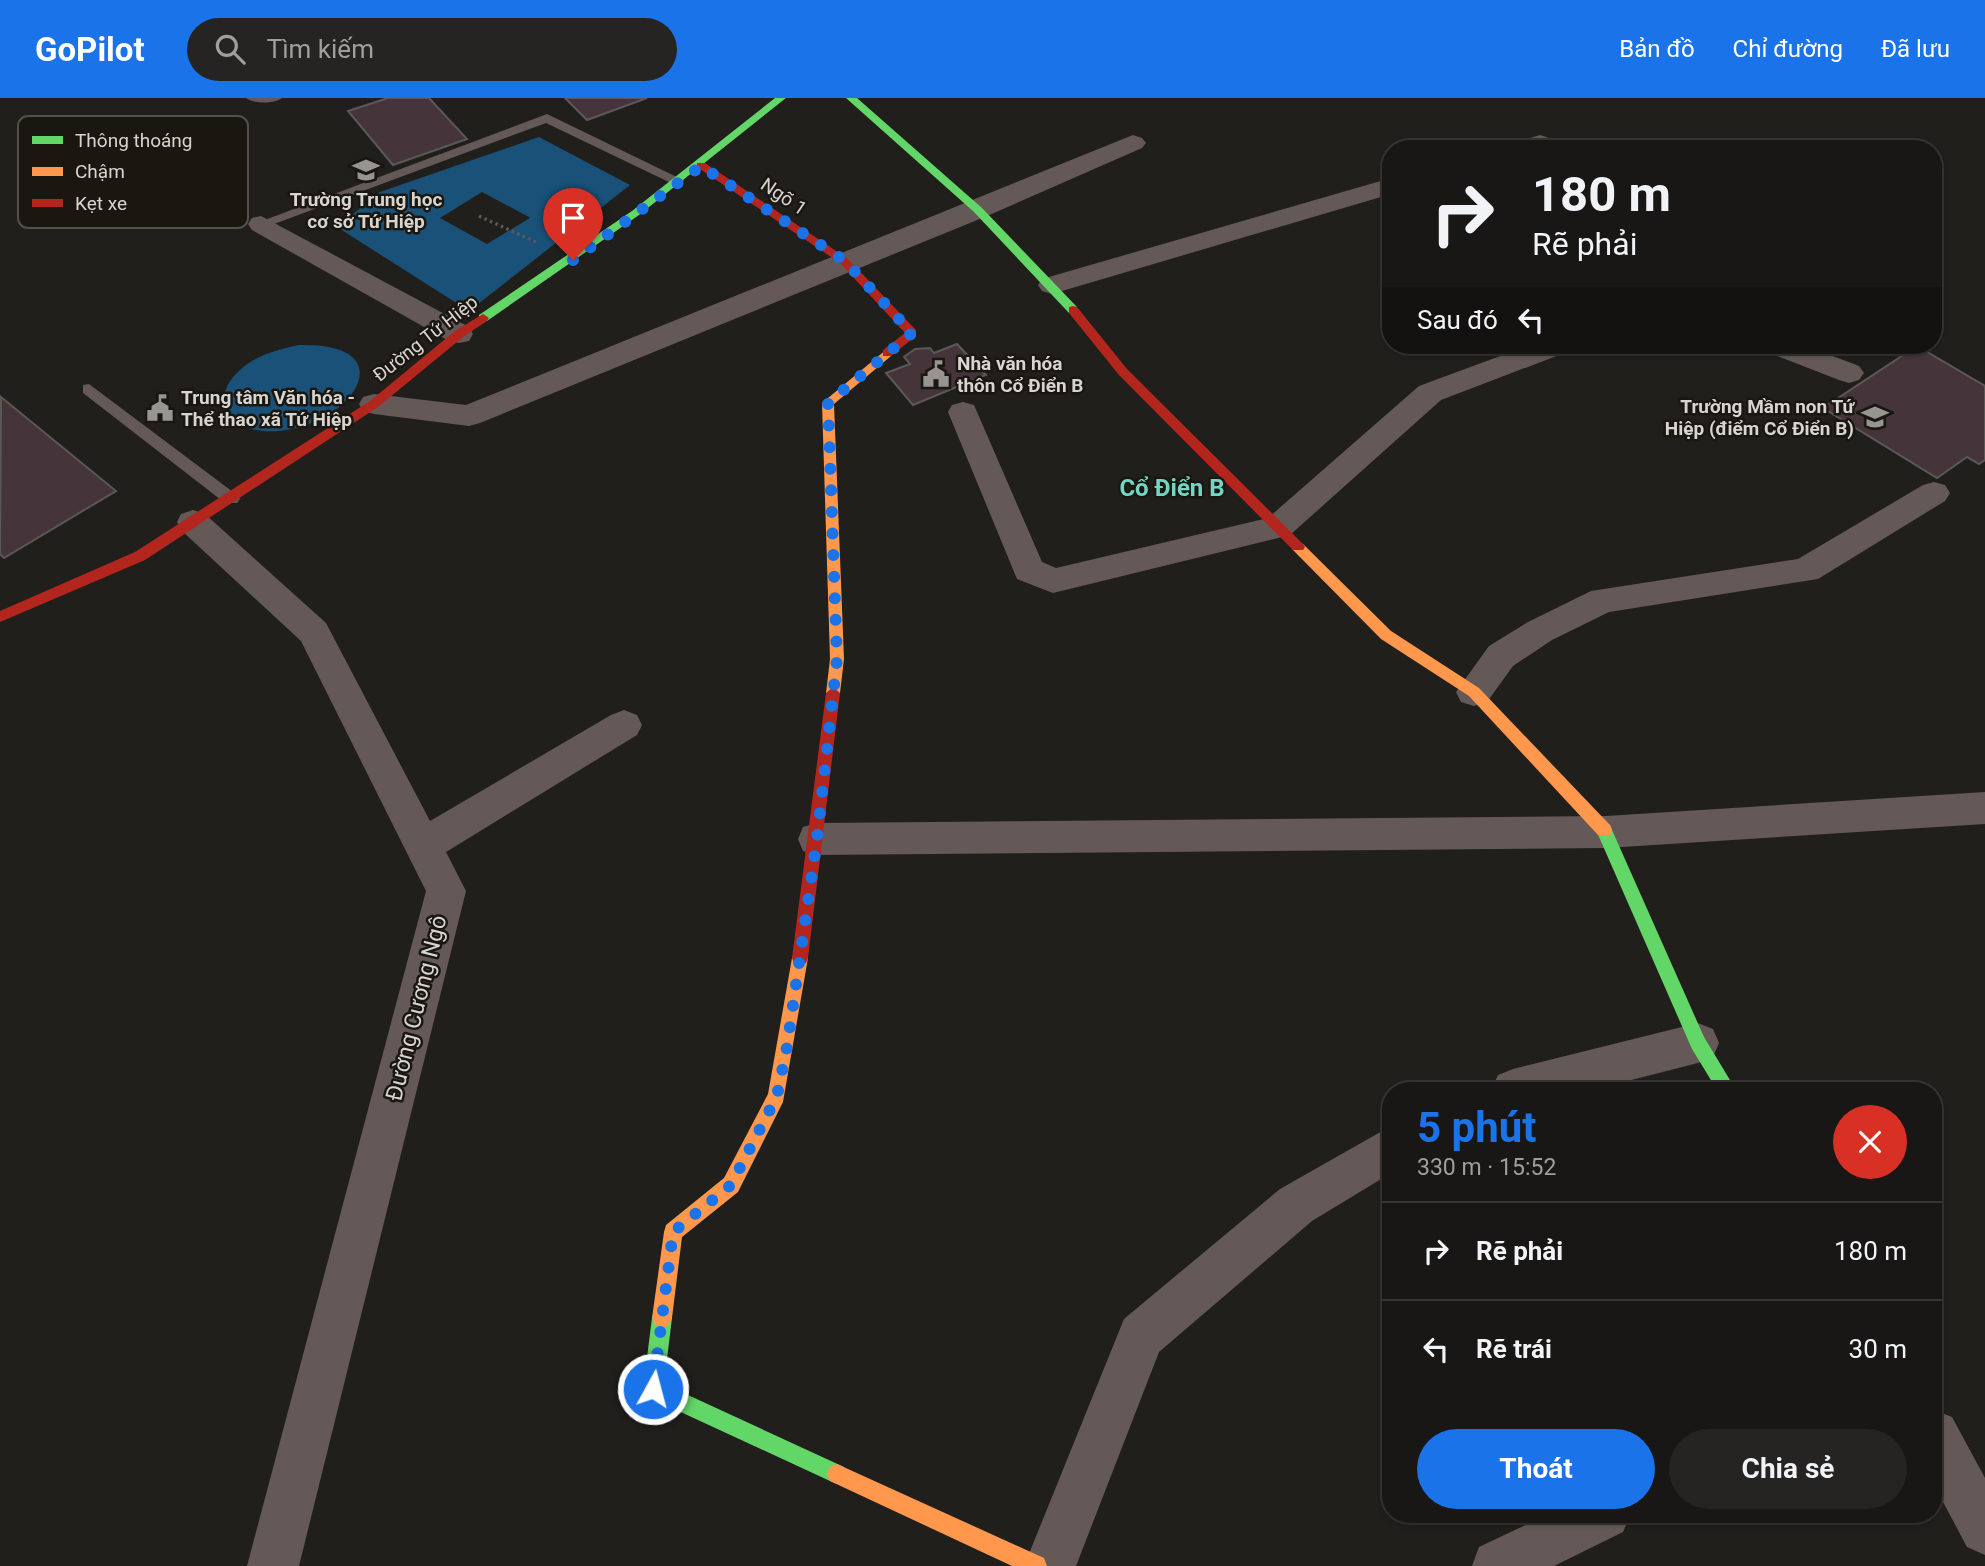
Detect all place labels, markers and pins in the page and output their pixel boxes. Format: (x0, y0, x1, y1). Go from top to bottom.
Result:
school or university icon: Trường Trung học cơ sở Tứ Hiệp (351, 155, 381, 185)
place label: Trường Trung học cơ sở Tứ Hiệp (290, 188, 442, 233)
pin (543, 188, 603, 260)
place label: Nhà văn hóa thôn Cổ Điển B (957, 352, 1083, 397)
public building icon: Nhà văn hóa thôn Cổ Điển B (921, 359, 951, 389)
place label: Trung tâm Văn hóa - Thể thao xã Tứ Hiệp (181, 386, 355, 431)
public building icon: Trung tâm Văn hóa - Thể thao xã Tứ Hiệp (145, 393, 175, 423)
place label: Trường Mầm non Tứ Hiệp (điểm Cổ Điển B) (1665, 395, 1855, 440)
school or university icon: Trường Mầm non Tứ Hiệp (điểm Cổ Điển B) (1860, 402, 1890, 432)

